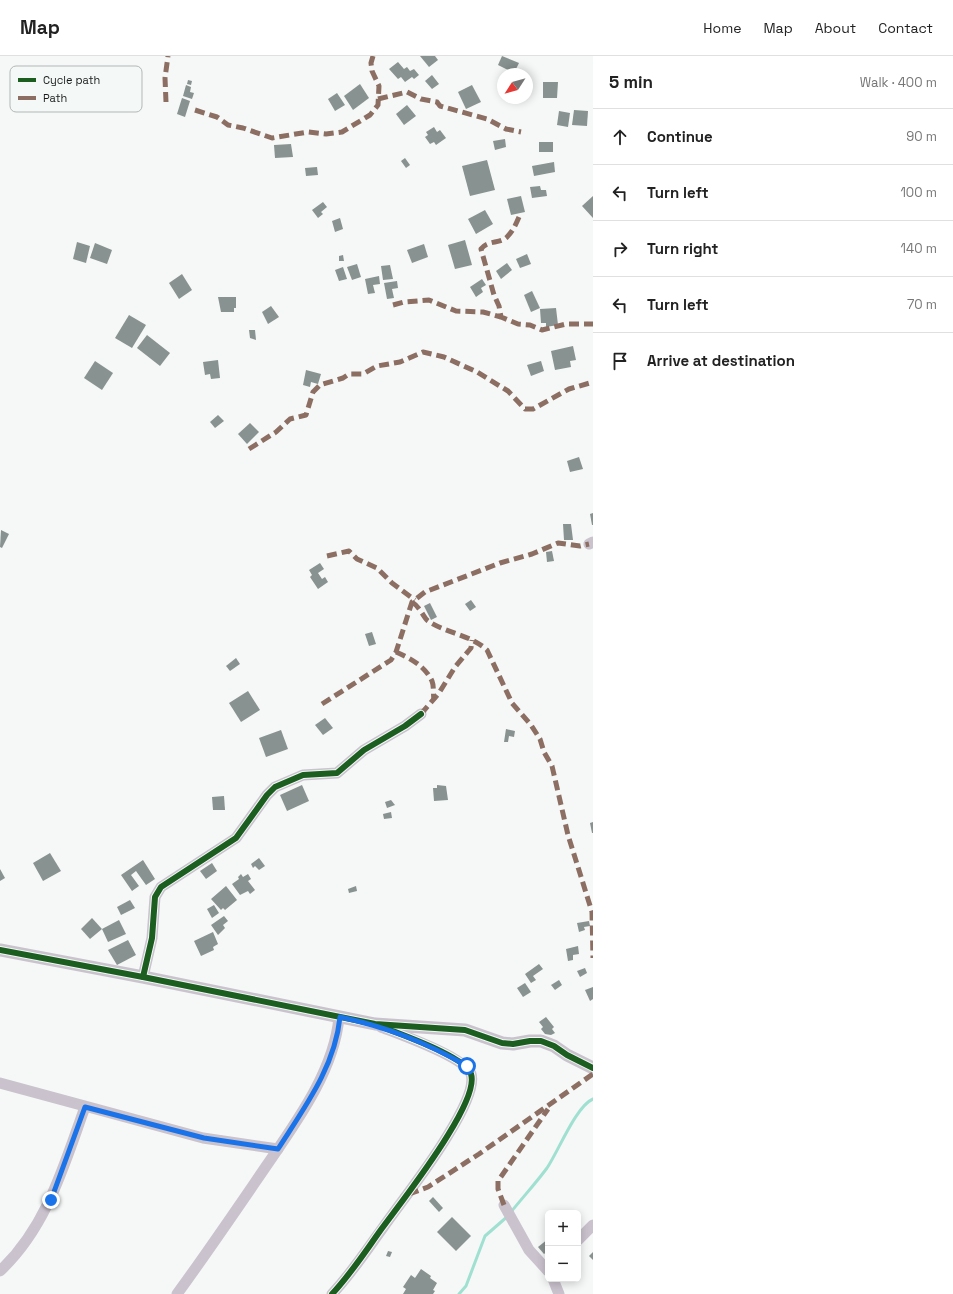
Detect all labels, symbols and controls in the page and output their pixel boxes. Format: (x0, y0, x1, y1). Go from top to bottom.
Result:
text: Map (20, 15, 60, 40)
text: Home (703, 19, 741, 37)
text: Map (763, 19, 793, 37)
text: About (815, 19, 856, 37)
text: Contact (878, 19, 933, 37)
legend (10, 66, 142, 112)
north arrow (497, 68, 533, 104)
text: 5 min (609, 71, 653, 93)
text: Cycle path (43, 73, 100, 87)
text: Walk · 400 m (860, 74, 937, 91)
text: Path (43, 91, 67, 105)
icon: ahead (609, 126, 631, 148)
text: Continue (647, 127, 713, 146)
text: 90 m (906, 128, 937, 145)
icon: left (609, 182, 631, 204)
text: Turn left (647, 183, 709, 202)
text: 100 m (900, 184, 937, 201)
icon: right (609, 238, 631, 260)
text: Turn right (647, 239, 718, 258)
text: 140 m (901, 240, 937, 257)
icon: left (609, 294, 631, 316)
text: Turn left (647, 295, 709, 314)
text: 70 m (907, 296, 937, 313)
icon: arrive (609, 350, 631, 372)
text: Arrive at destination (647, 351, 795, 370)
route start (458, 1057, 476, 1075)
route end (42, 1191, 60, 1209)
map controls (545, 1210, 581, 1282)
button: + (545, 1210, 581, 1246)
button: − (545, 1246, 581, 1282)

